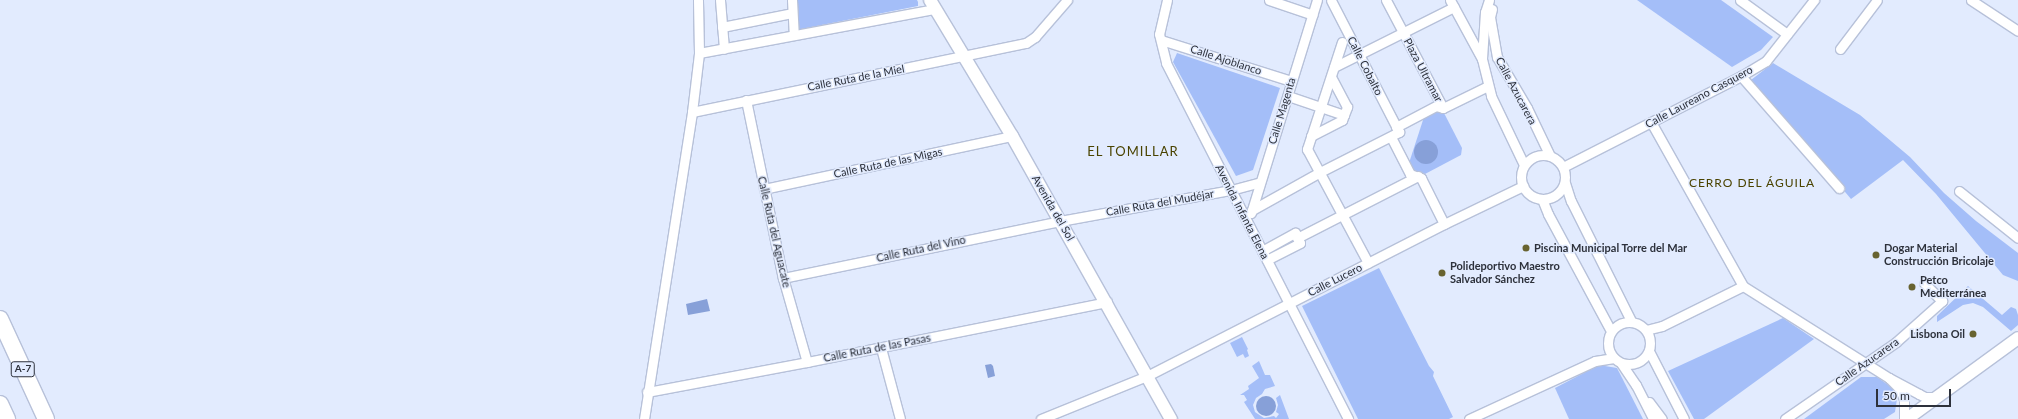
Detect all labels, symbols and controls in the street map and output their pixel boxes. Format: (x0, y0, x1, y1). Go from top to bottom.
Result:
street label: Calle Cobalto (1344, 34, 1386, 98)
street label: Plaza Ultramar (1401, 36, 1445, 104)
street label: Calle Ajoblanco (1188, 42, 1264, 78)
street label: Calle Azucarera (1493, 55, 1539, 127)
street label: Calle Ruta de la Miel (806, 62, 906, 94)
street label: Calle Laureano Casquero (1643, 63, 1755, 131)
street label: Calle Magenta (1266, 76, 1298, 146)
district label: EL TOMILLAR (1087, 143, 1179, 159)
street label: Calle Ruta de las Migas (832, 145, 944, 181)
street label: Avenida Infanta Elena (1212, 162, 1272, 262)
street label: Avenida del Sol (1029, 173, 1077, 243)
street label: Calle Ruta del Aguacate (755, 175, 793, 289)
district label: CERRO DEL ÁGUILA (1688, 176, 1816, 190)
street label: Calle Ruta del Mudéjar (1105, 187, 1215, 219)
street label: Calle Ruta del Vino (875, 233, 967, 265)
place label: Piscina Municipal Torre del Mar (1534, 241, 1687, 255)
place label: Dogar Material Construcción Bricolaje (1884, 242, 1994, 268)
marker: Piscina Municipal Torre del Mar (1521, 243, 1531, 253)
marker: Dogar Material Construcción Bricolaje (1871, 250, 1881, 260)
place label: Polideportivo Maestro Salvador Sánchez (1450, 260, 1560, 286)
street label: Calle Lucero (1306, 261, 1364, 299)
marker: Polideportivo Maestro Salvador Sánchez (1437, 268, 1447, 278)
place label: Petco Mediterránea (1920, 274, 1986, 300)
marker: Petco Mediterránea (1907, 282, 1917, 292)
place label: Lisbona Oil (1910, 327, 1965, 341)
marker: Lisbona Oil (1968, 329, 1978, 339)
street label: Calle Ruta de las Pasas (822, 331, 932, 365)
street label: Calle Azucarera (1833, 335, 1901, 389)
road number: A-7 (10, 361, 36, 377)
scale bar (1878, 381, 1953, 407)
text: 50 m (1883, 388, 1910, 403)

